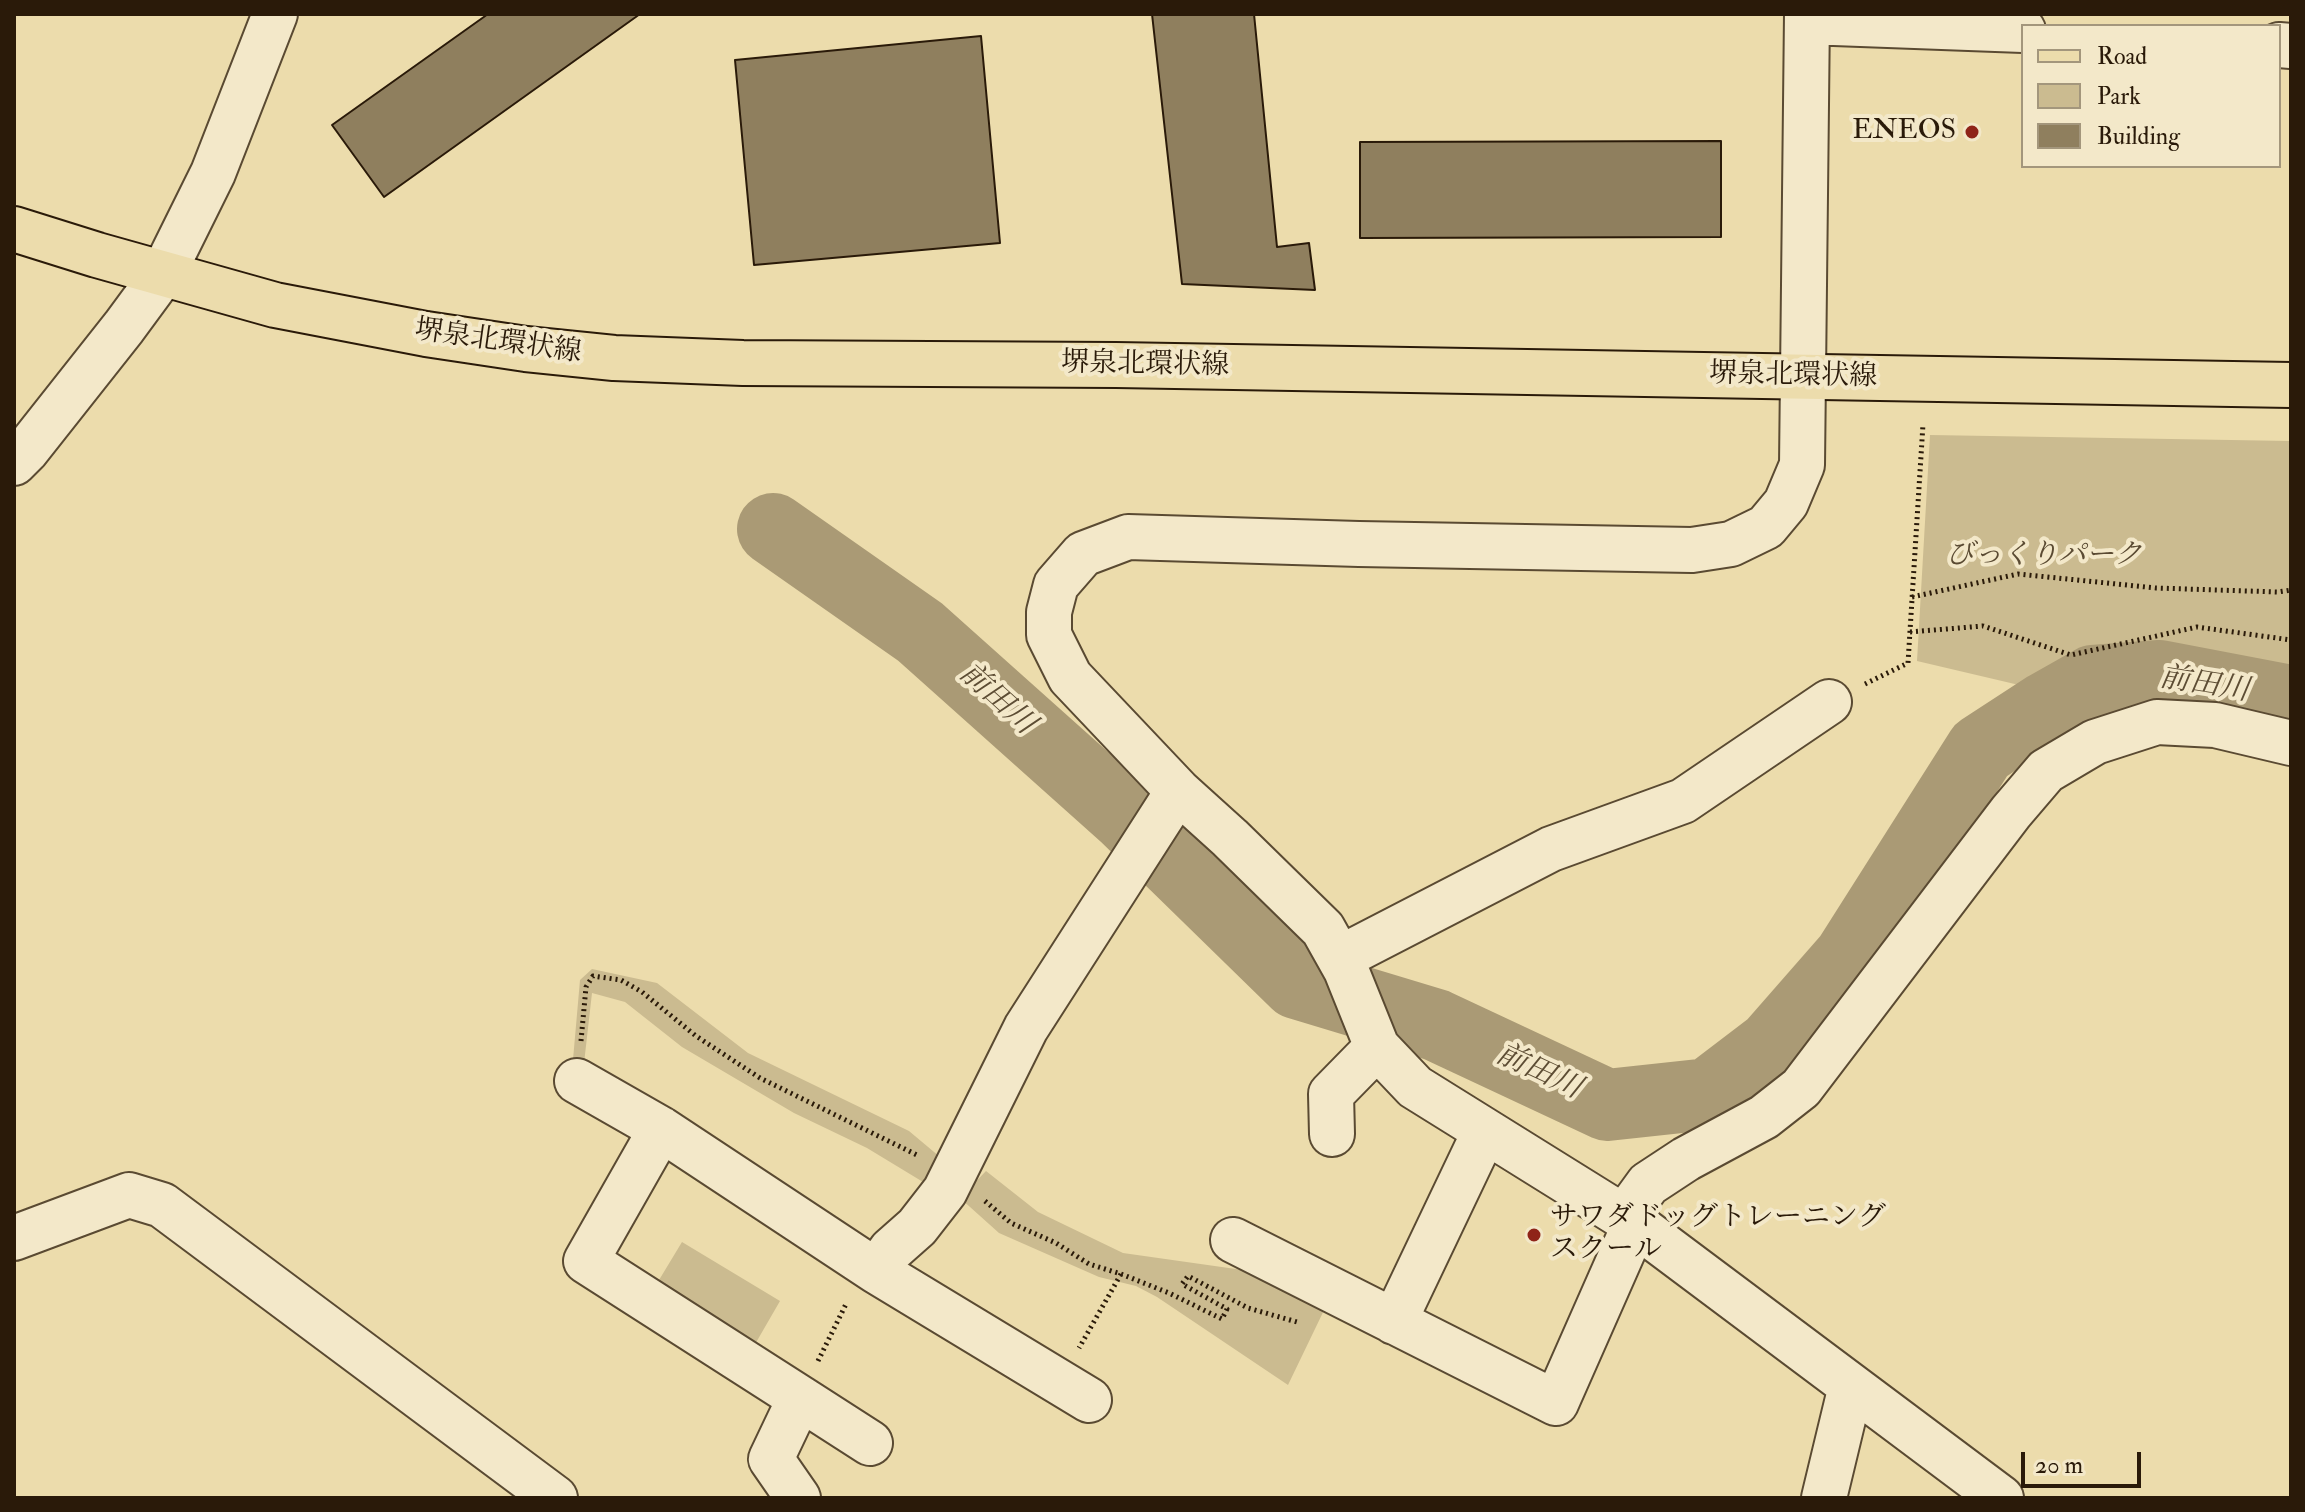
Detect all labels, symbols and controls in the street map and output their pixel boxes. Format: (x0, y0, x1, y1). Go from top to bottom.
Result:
legend (2021, 24, 2281, 168)
text: Road (2097, 41, 2147, 72)
text: Park (2097, 81, 2141, 112)
place label: ENEOS (1852, 115, 1956, 149)
text: Building (2097, 121, 2180, 152)
marker: ENEOS (1963, 123, 1981, 141)
street label: 堺泉北環状線 (412, 315, 584, 371)
street label: 堺泉北環状線 (1061, 348, 1229, 384)
street label: 堺泉北環状線 (1709, 359, 1877, 395)
park label: びっくりパーク (1946, 540, 2142, 574)
water label: 前田川 (951, 657, 1041, 743)
water label: 前田川 (2157, 661, 2251, 711)
water label: 前田川 (1490, 1038, 1586, 1108)
place label: サワダドッグトレーニング スクール (1550, 1202, 1886, 1268)
marker: サワダドッグトレーニング スクール (1525, 1226, 1543, 1244)
scale bar (2025, 1436, 2145, 1486)
text: 20 m (2035, 1450, 2083, 1481)

